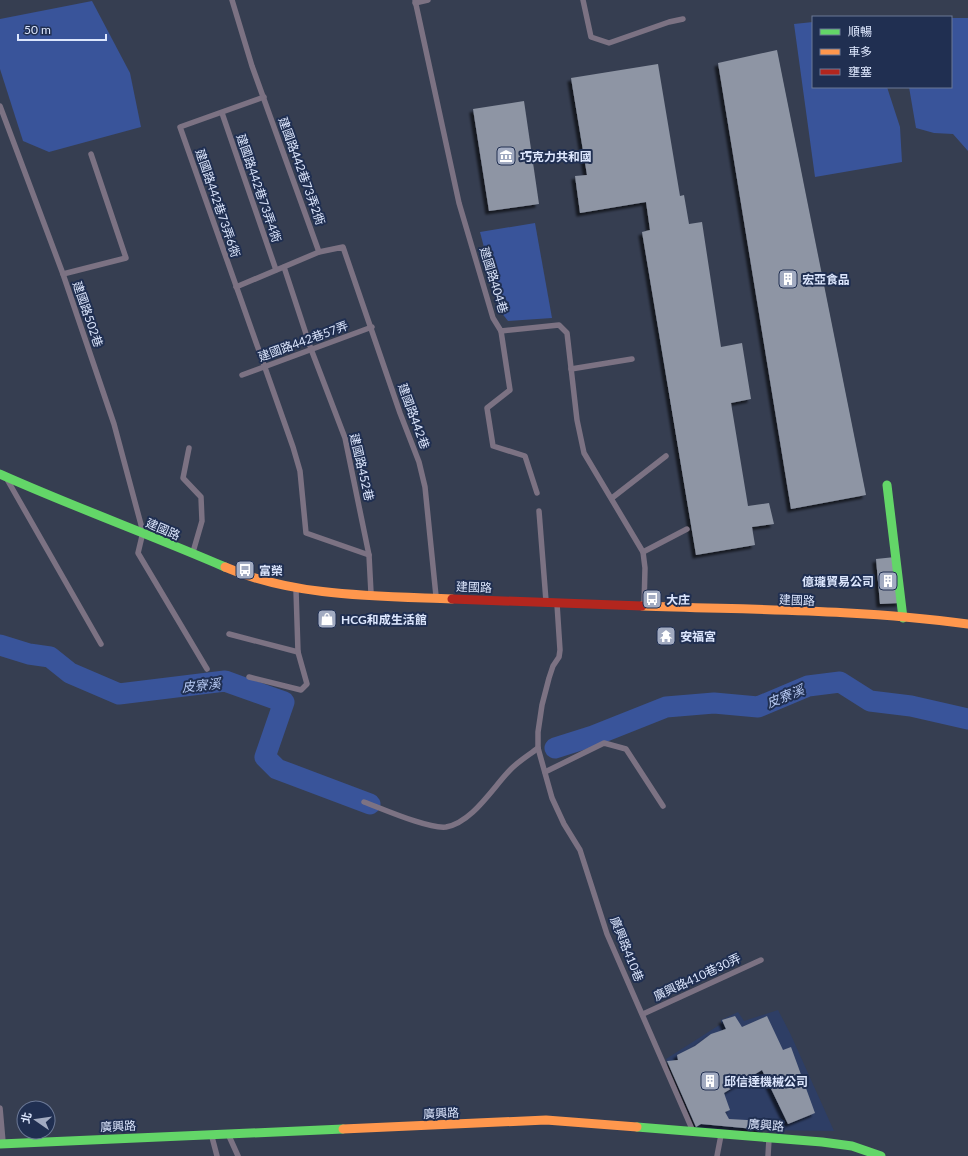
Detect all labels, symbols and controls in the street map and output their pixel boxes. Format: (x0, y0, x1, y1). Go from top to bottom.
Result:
scale bar (18, 16, 106, 42)
legend (812, 16, 952, 88)
text: 50 m (24, 22, 51, 37)
text: 順暢 (848, 24, 872, 39)
text: 車多 (848, 44, 872, 59)
text: 壅塞 (848, 64, 872, 79)
street label: 建國路442巷73弄2衖 (275, 115, 329, 227)
street label: 建國路442巷73弄4衖 (233, 132, 285, 244)
museum icon: 巧克力共和國 (495, 145, 517, 167)
street label: 建國路442巷73弄6衖 (192, 147, 244, 259)
place label: 巧克力共和國 (520, 149, 592, 164)
street label: 建國路404巷 (477, 245, 511, 315)
building icon: 宏亞食品 (777, 268, 799, 290)
place label: 宏亞食品 (802, 272, 850, 287)
street label: 建國路502巷 (70, 279, 106, 349)
street label: 建國路442巷57弄 (256, 318, 350, 364)
street label: 建國路442巷 (395, 381, 433, 451)
street label: 建國路452巷 (347, 432, 377, 502)
street label: 建國路 (143, 515, 183, 543)
bus stop icon: 富榮 (234, 559, 256, 581)
place label: 富榮 (259, 563, 283, 578)
building icon: 億瓏貿易公司 (877, 570, 899, 592)
place label: 億瓏貿易公司 (802, 574, 874, 589)
street label: 建國路 (456, 579, 492, 595)
bus stop icon: 大庄 (641, 588, 663, 610)
place label: 大庄 (666, 592, 690, 607)
street label: 建國路 (779, 592, 815, 608)
shop icon: HCG和成生活館 (316, 608, 338, 630)
place label: HCG和成生活館 (341, 612, 427, 627)
temple icon: 安福宮 (655, 625, 677, 647)
place label: 安福宮 (680, 629, 716, 644)
water label: 皮寮溪 (181, 675, 223, 695)
water label: 皮寮溪 (764, 681, 808, 711)
street label: 廣興路410巷 (607, 914, 647, 984)
street label: 廣興路410巷30弄 (651, 950, 743, 1004)
building icon: 邱信達機械公司 (699, 1070, 721, 1092)
place label: 邱信達機械公司 (724, 1074, 808, 1089)
north arrow (16, 1100, 56, 1140)
street label: 廣興路 (423, 1105, 459, 1121)
text: 北 (18, 1111, 33, 1124)
street label: 廣興路 (748, 1116, 784, 1134)
street label: 廣興路 (100, 1118, 136, 1134)

